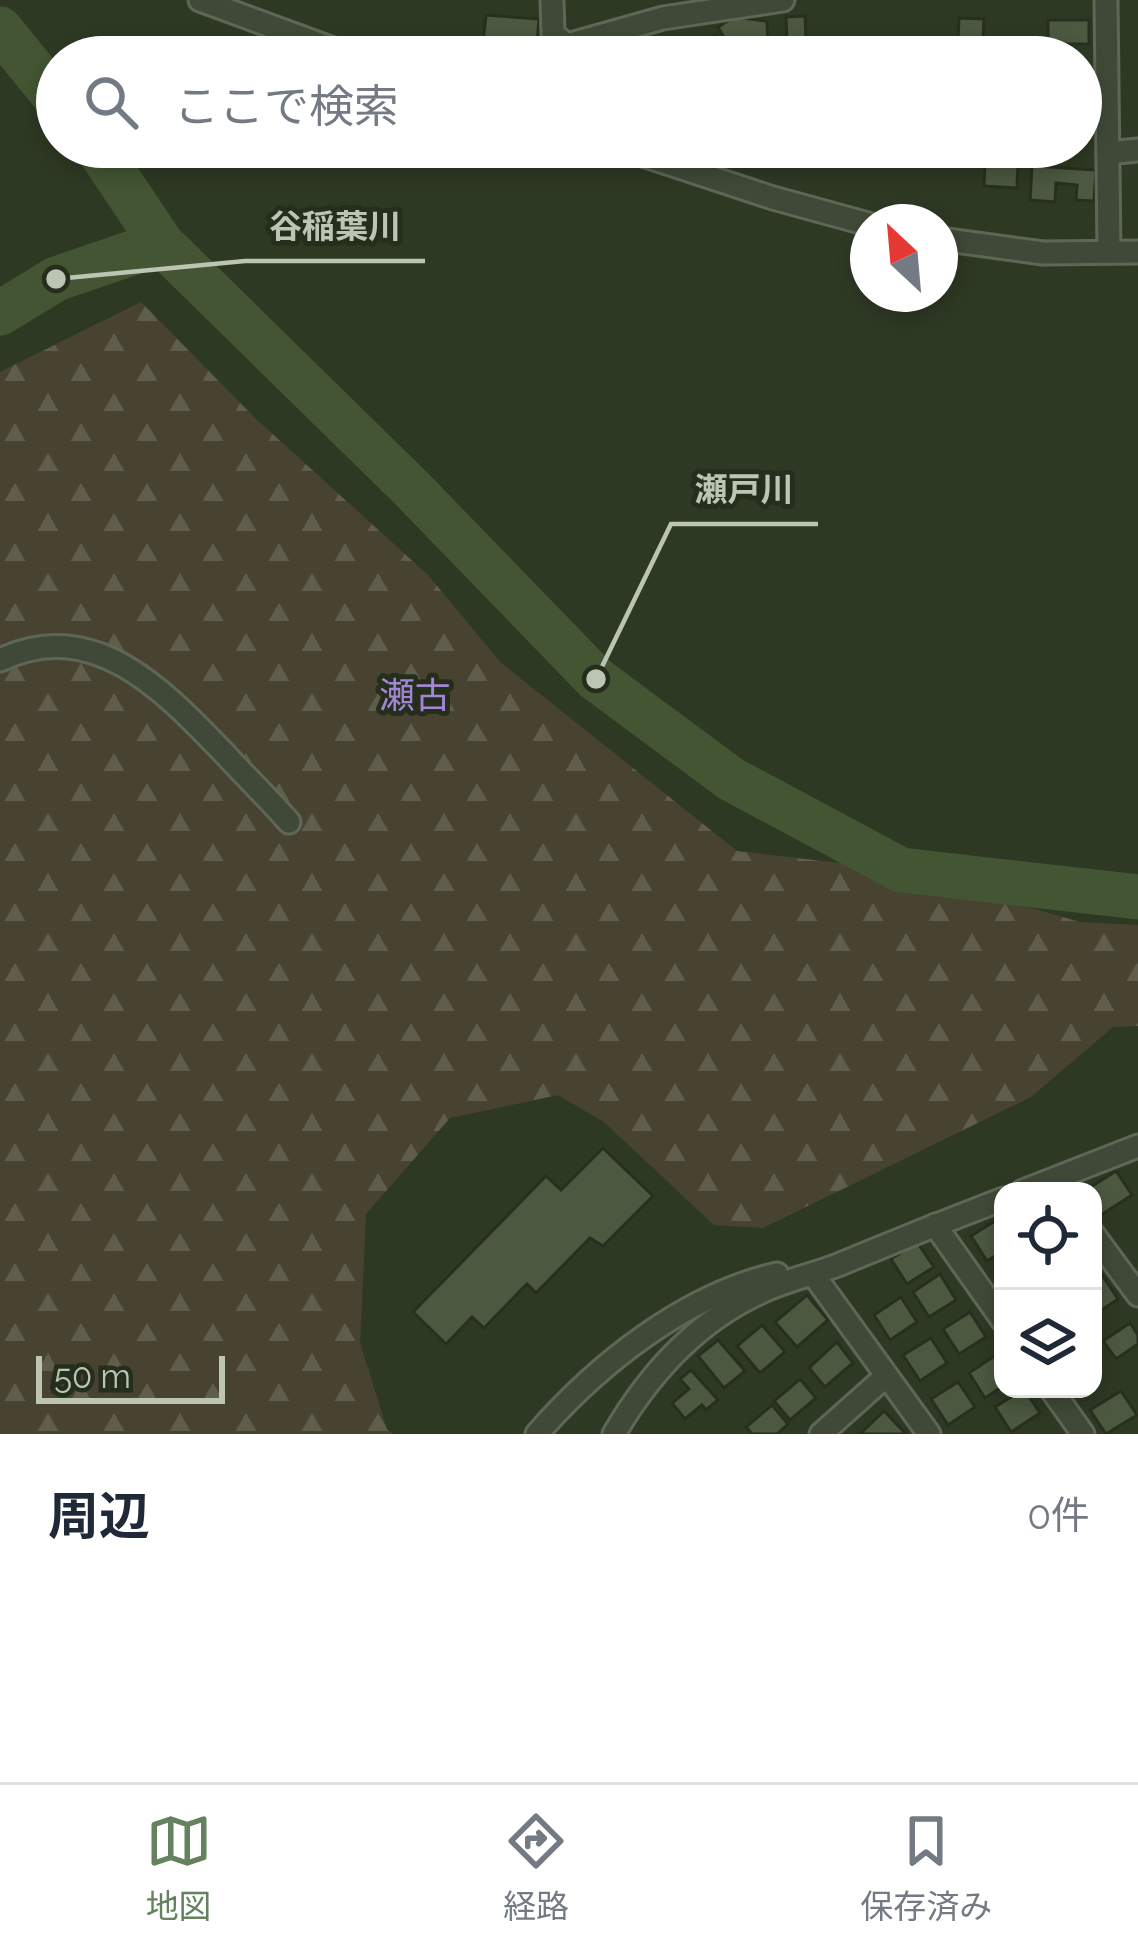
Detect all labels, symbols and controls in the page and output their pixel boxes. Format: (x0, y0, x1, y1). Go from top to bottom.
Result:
search box (36, 36, 1102, 168)
icon: search (78, 69, 144, 135)
text: ここで検索 (174, 80, 399, 133)
callout: 谷稲葉川 (245, 192, 425, 261)
north arrow (850, 204, 958, 312)
text: 谷稲葉川 (269, 207, 401, 246)
callout: 瀬戸川 (671, 455, 818, 524)
text: 瀬戸川 (695, 470, 794, 509)
district label: 瀬古 (379, 674, 451, 716)
map controls (994, 1182, 1102, 1398)
button: locate (994, 1182, 1102, 1290)
button: layers (994, 1290, 1102, 1398)
scale bar (36, 1350, 225, 1403)
text: 50 m (54, 1357, 131, 1396)
text: 周辺 (48, 1486, 150, 1546)
text: 0件 (1027, 1492, 1090, 1538)
tab: 地図 (146, 1808, 212, 1928)
tab: 経路 (503, 1808, 569, 1928)
tab: 保存済み (860, 1808, 992, 1928)

